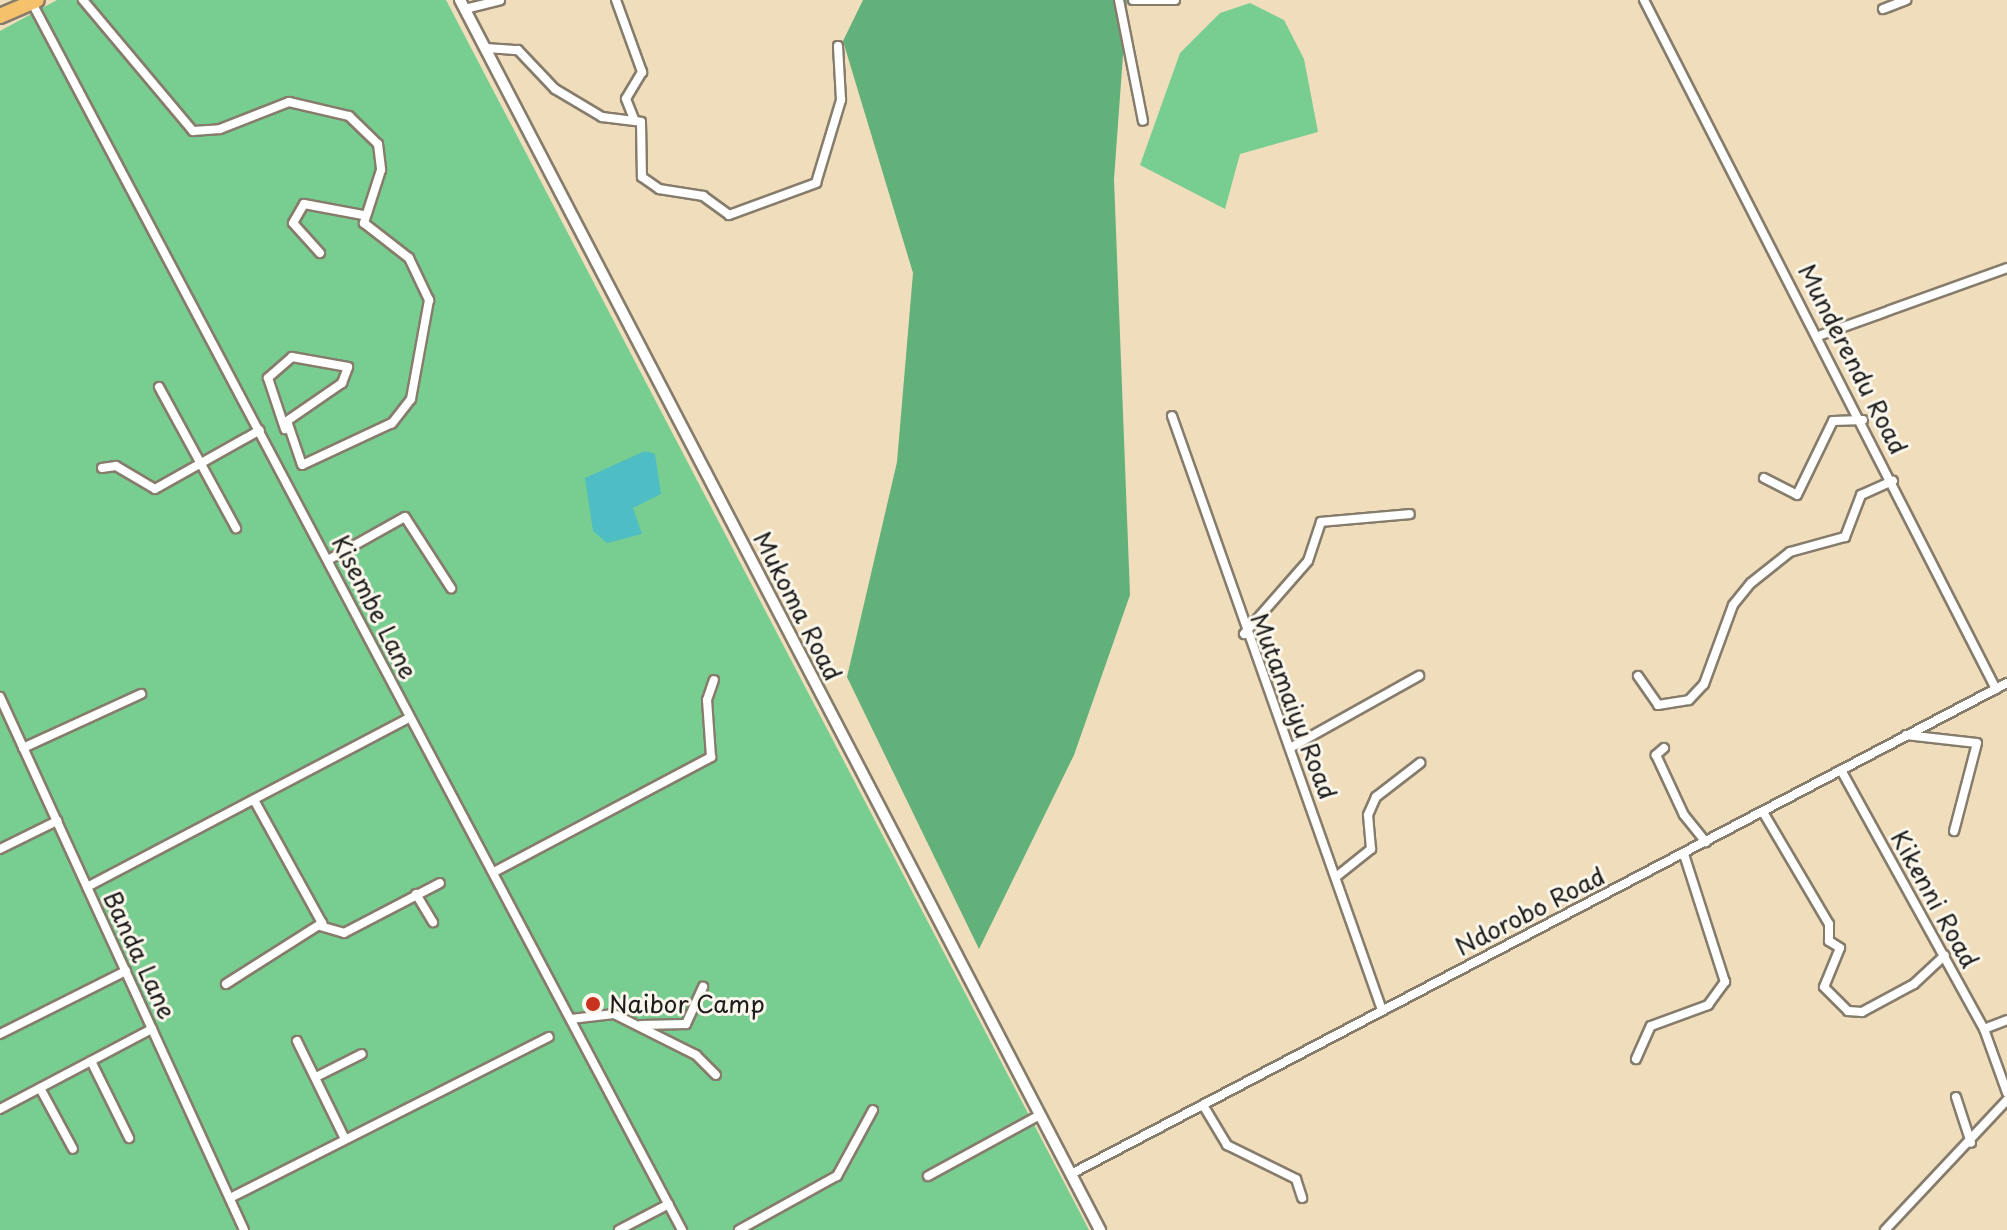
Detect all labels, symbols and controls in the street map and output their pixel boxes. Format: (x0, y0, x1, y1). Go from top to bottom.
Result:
street label: Munderendu Road (1792, 258, 1914, 460)
street label: Mukoma Road (748, 526, 848, 686)
street label: Kisembe Lane (326, 530, 424, 684)
street label: Mutamaiyu Road (1245, 609, 1343, 803)
street label: Kikenni Road (1886, 826, 1984, 972)
street label: Ndorobo Road (1451, 861, 1609, 961)
street label: Banda Lane (98, 887, 182, 1023)
place label: Naibor Camp (609, 990, 764, 1018)
marker: Naibor Camp (584, 995, 602, 1013)

